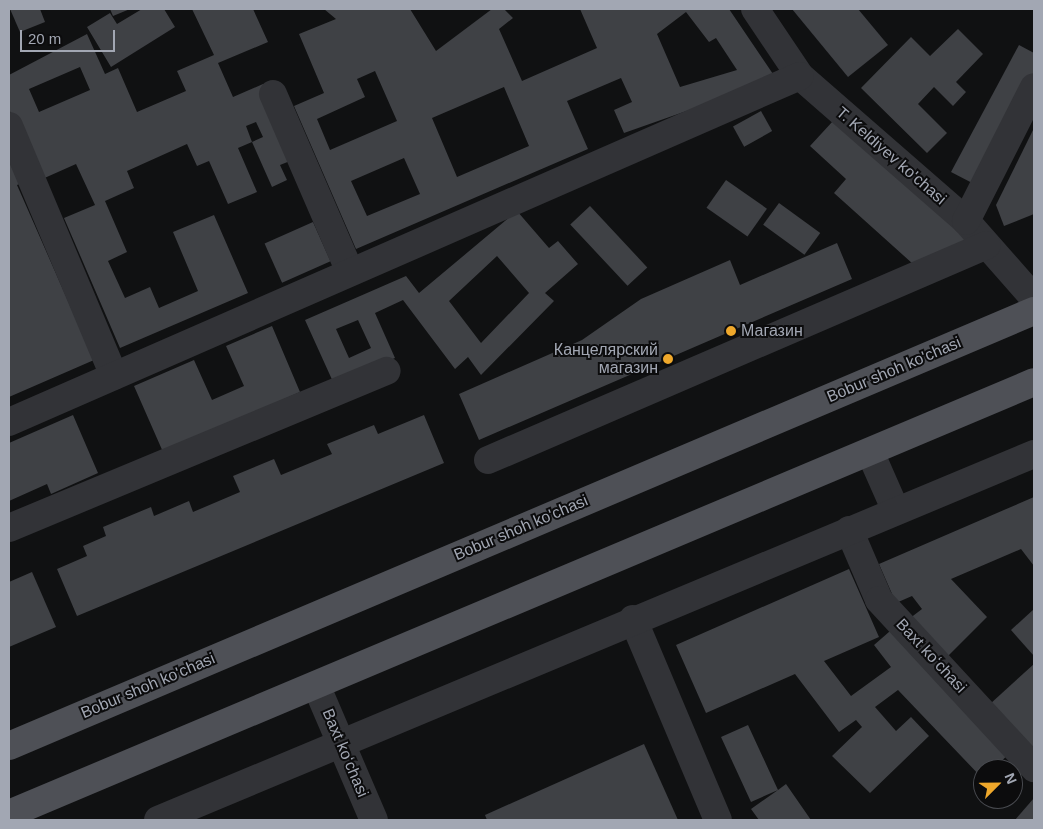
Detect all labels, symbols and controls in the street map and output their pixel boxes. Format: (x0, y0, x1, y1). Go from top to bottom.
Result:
scale bar (22, 20, 118, 52)
text: 20 m (28, 30, 61, 47)
street label: T. Keldiyev ko'chasi (832, 103, 950, 209)
place label: Магазин (741, 321, 803, 341)
marker: Магазин (725, 325, 737, 337)
street label: Bobur shoh ko'chasi (824, 333, 964, 407)
place label: Канцелярский магазин (554, 340, 658, 378)
marker: Канцелярский магазин (662, 353, 674, 365)
street label: Bobur shoh ko'chasi (451, 491, 591, 565)
street label: Baxt koʻchasi (892, 615, 970, 697)
street label: Bobur shoh ko'chasi (78, 649, 218, 723)
street label: Baxt koʻchasi (318, 706, 372, 800)
north arrow (973, 759, 1023, 809)
text: N (1002, 771, 1020, 786)

